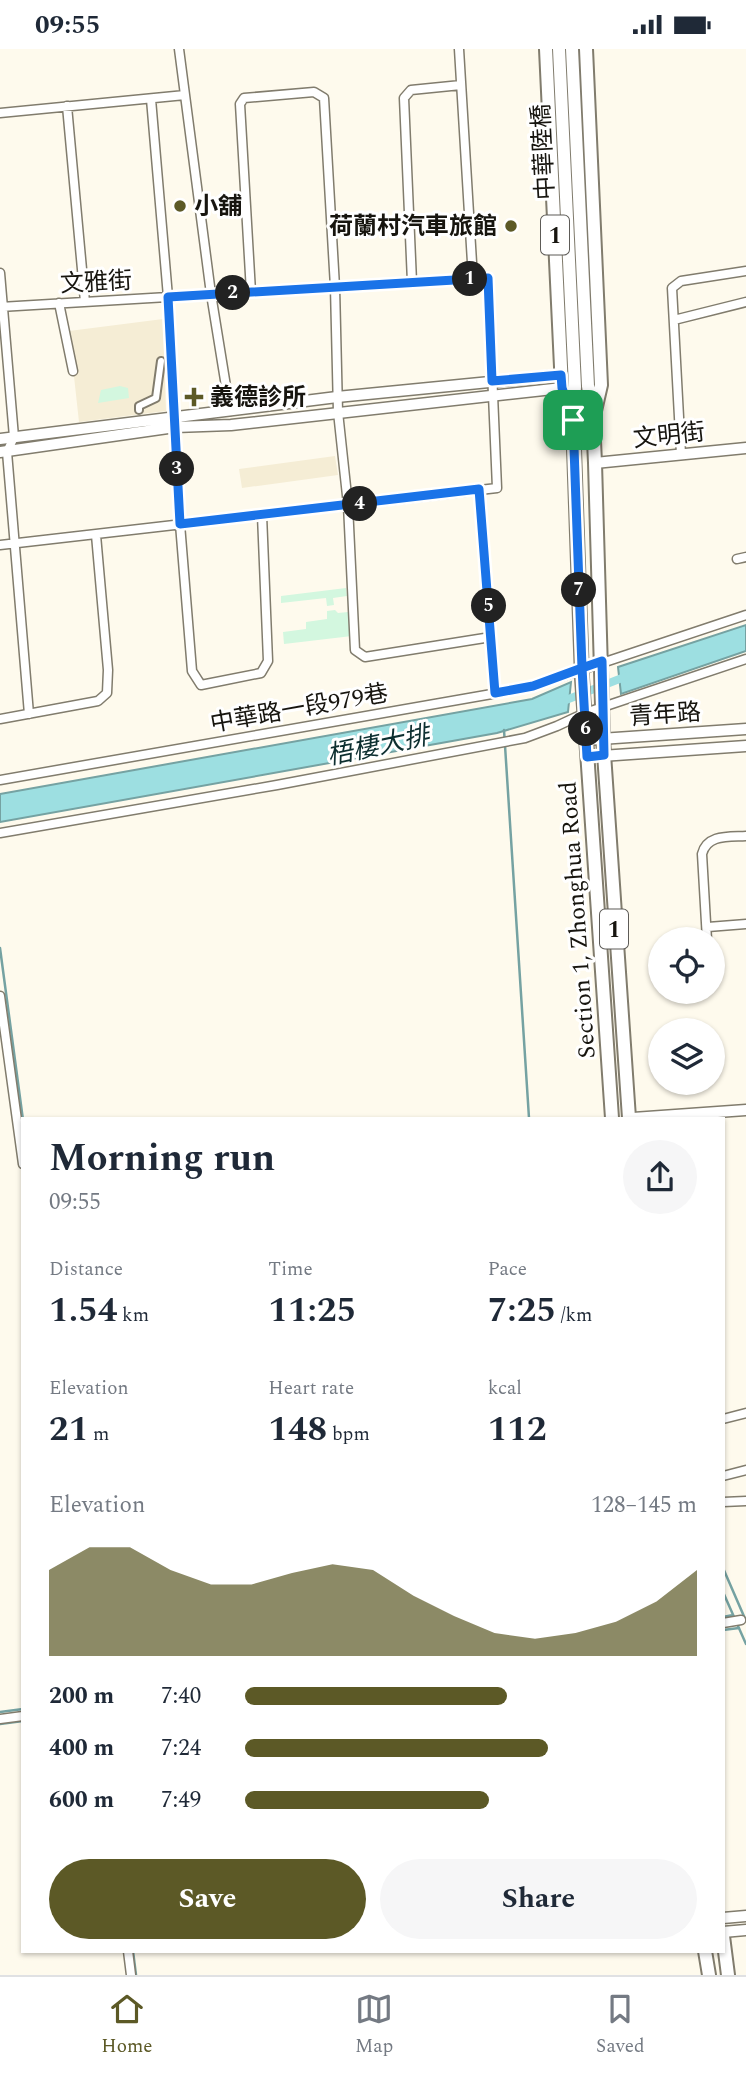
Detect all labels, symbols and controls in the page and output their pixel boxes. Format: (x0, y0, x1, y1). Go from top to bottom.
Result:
text: 09:55 (35, 5, 100, 45)
street label: 中華陸橋 (524, 103, 564, 201)
place label: 小舖 (194, 189, 242, 225)
marker: 小舖 (172, 198, 188, 214)
place label: 荷蘭村汽車旅館 (329, 209, 497, 245)
road number: 1 (541, 216, 569, 255)
marker: 荷蘭村汽車旅館 (503, 218, 519, 234)
pin: 1 (452, 261, 488, 296)
street label: 文雅街 (59, 263, 133, 303)
text: 1 (464, 264, 475, 293)
pin: 2 (216, 275, 250, 311)
text: 2 (227, 278, 238, 307)
place label: 義德診所 (210, 380, 306, 416)
marker: 義德診所 (184, 387, 204, 407)
pin (543, 390, 603, 450)
icon: arrive (554, 401, 592, 439)
street label: 文明街 (631, 414, 707, 458)
pin: 3 (160, 451, 194, 487)
text: 3 (171, 454, 182, 483)
pin: 4 (342, 487, 378, 521)
text: 4 (354, 489, 365, 518)
pin: 7 (562, 573, 596, 607)
text: 7 (573, 575, 584, 604)
pin: 5 (472, 589, 506, 623)
text: 5 (483, 591, 494, 620)
street label: 中華路一段979巷 (207, 676, 391, 742)
street label: 青年路 (628, 695, 702, 735)
pin: 6 (568, 711, 604, 747)
text: 6 (580, 714, 591, 743)
water label: 梧棲大排 (323, 715, 436, 776)
street label: Section 1, Zhonghua Road (550, 780, 606, 1060)
road number: 1 (600, 909, 628, 949)
map controls (648, 927, 725, 1095)
button: locate (648, 927, 725, 1004)
button: layers (648, 1018, 725, 1095)
text: Morning run (49, 1130, 275, 1188)
button: share (623, 1140, 697, 1214)
text: 09:55 (49, 1185, 101, 1220)
text: Distance (49, 1255, 123, 1284)
text: Time (268, 1255, 313, 1284)
text: Pace (488, 1255, 527, 1284)
text: 1.54 (49, 1284, 117, 1337)
text: 11:25 (268, 1284, 356, 1337)
text: 7:25 (488, 1284, 556, 1337)
text: km (117, 1301, 149, 1330)
text: /km (556, 1301, 592, 1330)
text: Elevation (49, 1374, 129, 1403)
text: Heart rate (268, 1374, 354, 1403)
text: kcal (488, 1374, 522, 1403)
text: 21 (49, 1403, 88, 1456)
text: 148 (268, 1403, 327, 1456)
text: 112 (488, 1403, 547, 1456)
text: m (88, 1420, 109, 1449)
text: bpm (327, 1420, 370, 1449)
text: Elevation (49, 1488, 145, 1523)
text: 128–145 m (591, 1488, 697, 1523)
text: 200 m (49, 1679, 114, 1714)
text: 7:40 (161, 1679, 201, 1714)
text: 400 m (49, 1731, 114, 1766)
text: 7:24 (161, 1731, 201, 1766)
text: 600 m (49, 1783, 114, 1818)
text: 7:49 (161, 1783, 201, 1818)
button: Save (49, 1859, 366, 1939)
button: Share (380, 1859, 697, 1939)
tab: Home (101, 1990, 152, 2061)
tab: Map (355, 1990, 393, 2061)
tab: Saved (596, 1990, 645, 2061)

